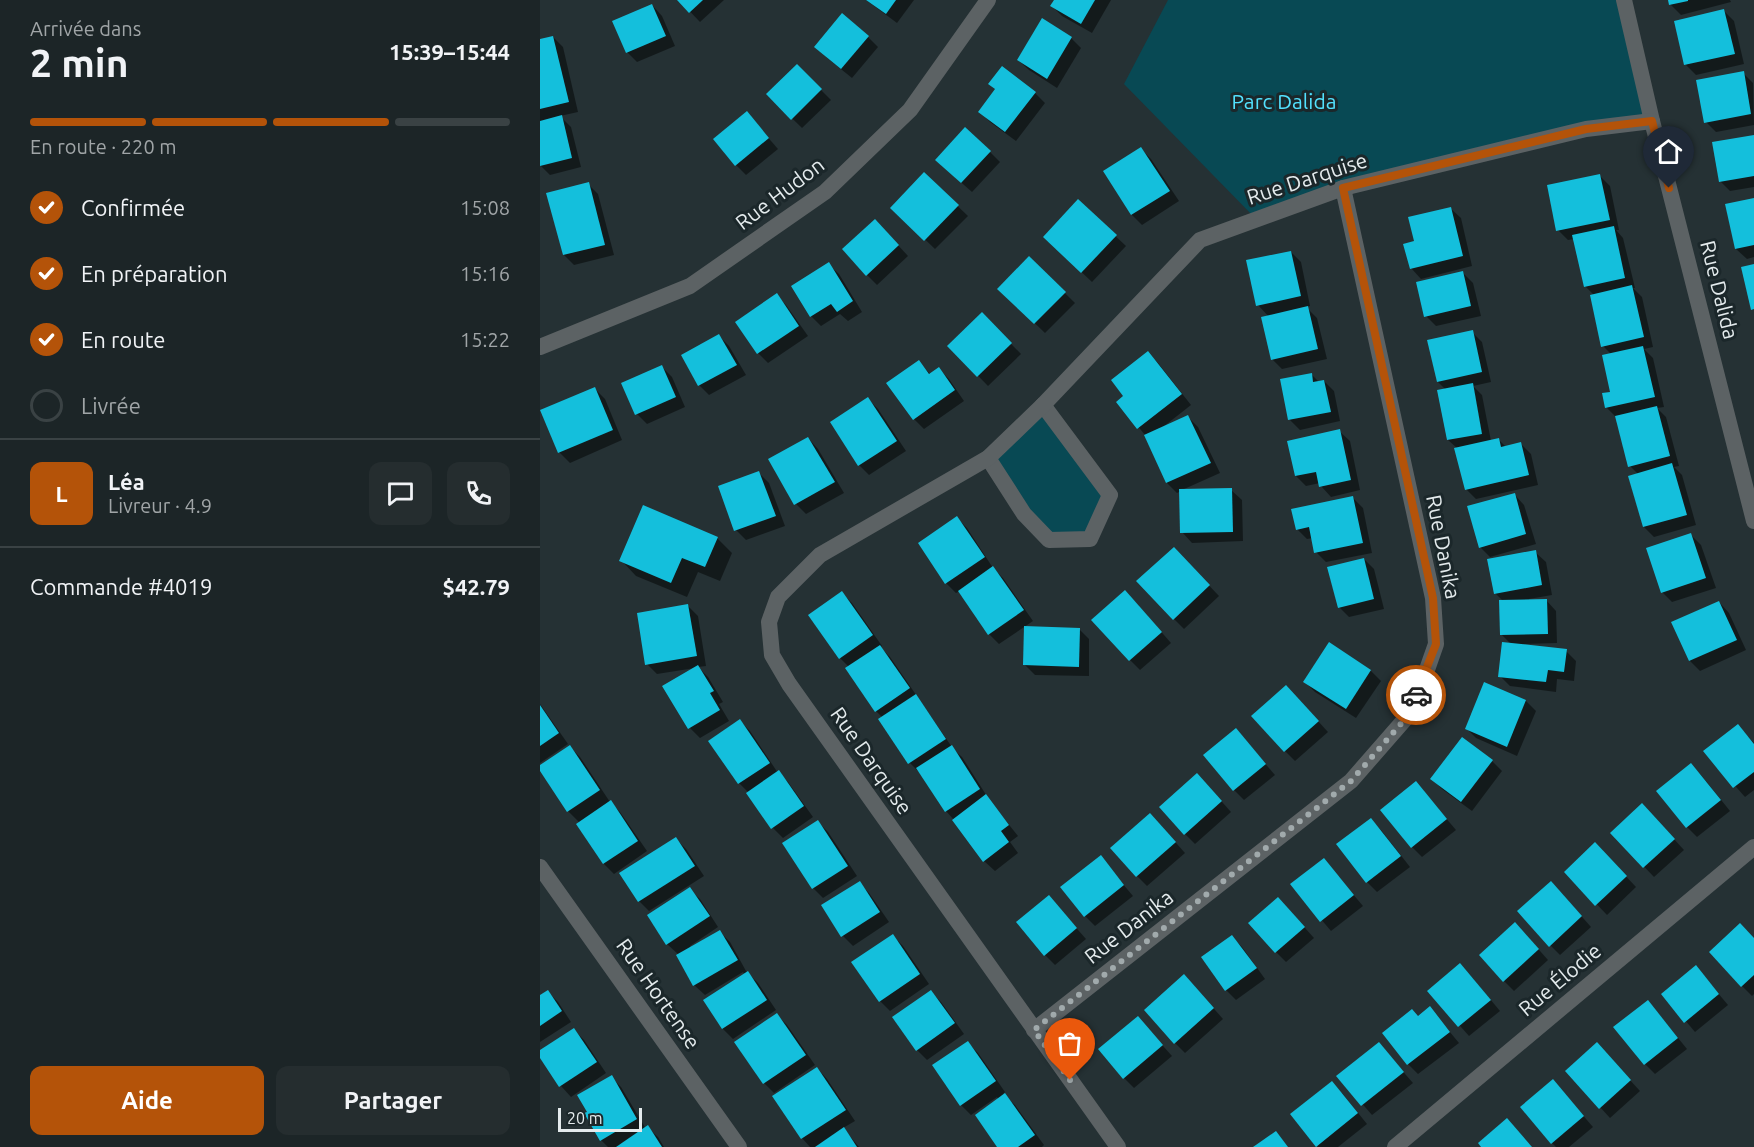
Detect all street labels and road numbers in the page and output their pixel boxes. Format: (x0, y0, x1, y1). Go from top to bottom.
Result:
street label: Rue Darquise (1243, 147, 1370, 209)
street label: Rue Hudon (730, 152, 828, 234)
street label: Rue Dalida (1696, 238, 1744, 342)
street label: Rue Danika (1422, 493, 1466, 601)
street label: Rue Darquise (826, 702, 918, 819)
street label: Rue Danika (1079, 884, 1177, 968)
street label: Rue Hortense (612, 934, 706, 1053)
street label: Rue Élodie (1513, 938, 1605, 1021)

